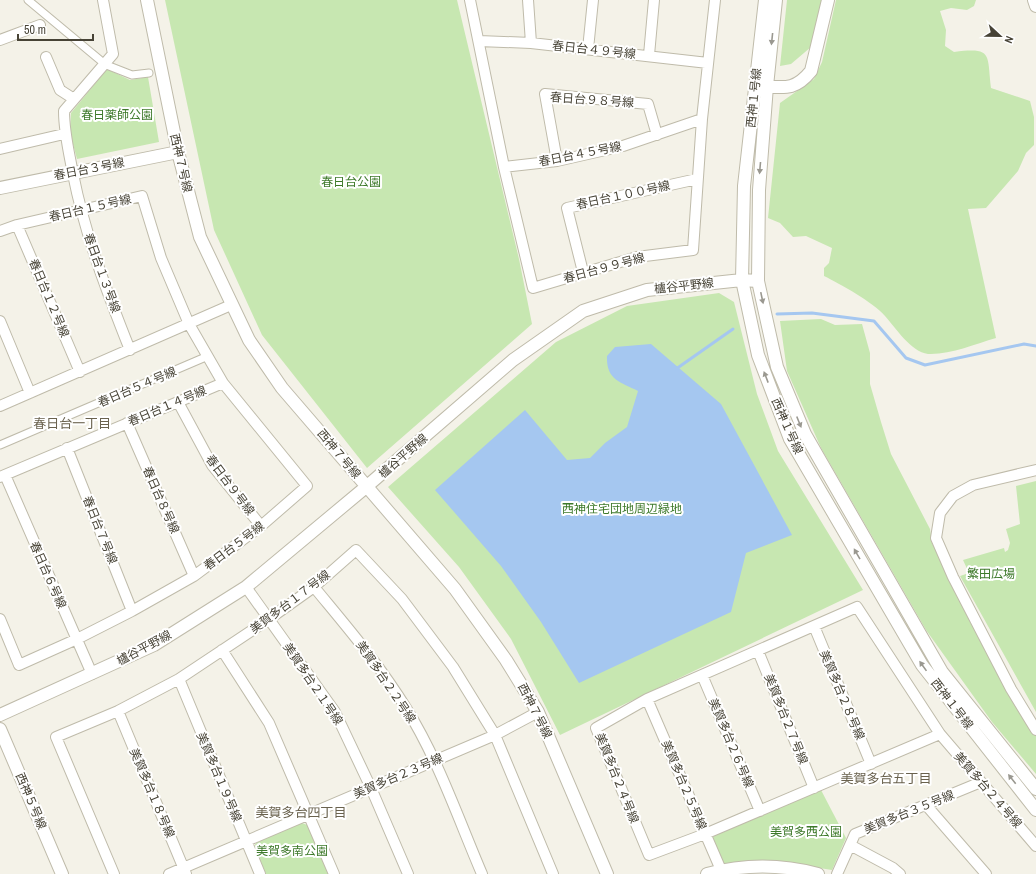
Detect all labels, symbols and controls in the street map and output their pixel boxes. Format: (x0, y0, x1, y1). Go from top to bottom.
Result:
scale bar (18, 16, 93, 42)
north arrow (980, 16, 1020, 56)
text: 50 m (24, 22, 46, 38)
one-way arrow (769, 33, 775, 45)
text: N (1002, 34, 1017, 45)
street label: 春日台４９号線 (551, 38, 637, 62)
street label: 西神１号線 (743, 67, 765, 129)
street label: 春日台９８号線 (550, 89, 634, 111)
park label: 春日薬師公園 (81, 107, 153, 123)
street label: 西神７号線 (166, 132, 196, 194)
street label: 春日台４５号線 (537, 138, 623, 170)
street label: 春日台３号線 (52, 154, 126, 184)
one-way arrow (757, 162, 764, 174)
park label: 春日台公園 (321, 174, 381, 190)
street label: 春日台１００号線 (574, 177, 672, 213)
street label: 春日台１５号線 (47, 191, 133, 225)
street label: 春日台１３号線 (80, 231, 124, 315)
street label: 春日台９９号線 (561, 249, 647, 287)
street label: 春日台１２号線 (25, 256, 73, 340)
street label: 櫨谷平野線 (653, 275, 715, 297)
one-way arrow (760, 292, 766, 304)
street label: 春日台５４号線 (95, 363, 179, 411)
one-way arrow (762, 370, 768, 382)
street label: 春日台１４号線 (125, 382, 209, 430)
street label: 西神１号線 (767, 395, 807, 457)
district label: 春日台一丁目 (33, 415, 111, 432)
one-way arrow (797, 416, 803, 428)
street label: 西神７号線 (314, 426, 364, 482)
street label: 櫨谷平野線 (375, 430, 431, 482)
street label: 春日台９号線 (202, 451, 258, 519)
street label: 春日台８号線 (139, 464, 183, 536)
street label: 春日台７号線 (79, 494, 121, 566)
park label: 西神住宅団地周辺緑地 (562, 501, 682, 517)
street label: 春日台５号線 (200, 518, 268, 574)
street label: 春日台６号線 (26, 539, 70, 611)
one-way arrow (853, 548, 860, 560)
park label: 繁田広場 (967, 566, 1015, 582)
street label: 美賀多台１７号線 (247, 567, 333, 637)
street label: 櫨谷平野線 (114, 627, 174, 669)
street label: 美賀多台２２号線 (353, 638, 419, 726)
street label: 美賀多台２１号線 (280, 640, 346, 728)
street label: 美賀多台２８号線 (816, 648, 868, 742)
one-way arrow (919, 661, 927, 671)
street label: 美賀多台２７号線 (761, 671, 811, 767)
street label: 西神１号線 (927, 675, 977, 733)
street label: 西神７号線 (514, 681, 556, 741)
street label: 美賀多台２６号線 (705, 696, 757, 790)
street label: 美賀多台１９号線 (193, 730, 245, 824)
street label: 美賀多台２４号線 (592, 730, 642, 826)
street label: 美賀多台２５号線 (658, 738, 710, 832)
street label: 美賀多台１８号線 (126, 746, 178, 840)
street label: 美賀多台２４号線 (950, 749, 1026, 831)
street label: 美賀多台２３号線 (351, 750, 445, 802)
street label: 西神５号線 (12, 770, 50, 832)
district label: 美賀多台五丁目 (840, 770, 932, 787)
one-way arrow (1007, 774, 1016, 785)
street label: 美賀多台３５号線 (861, 787, 957, 837)
district label: 美賀多台四丁目 (255, 804, 347, 821)
park label: 美賀多西公園 (770, 824, 842, 840)
park label: 美賀多南公園 (256, 843, 328, 859)

